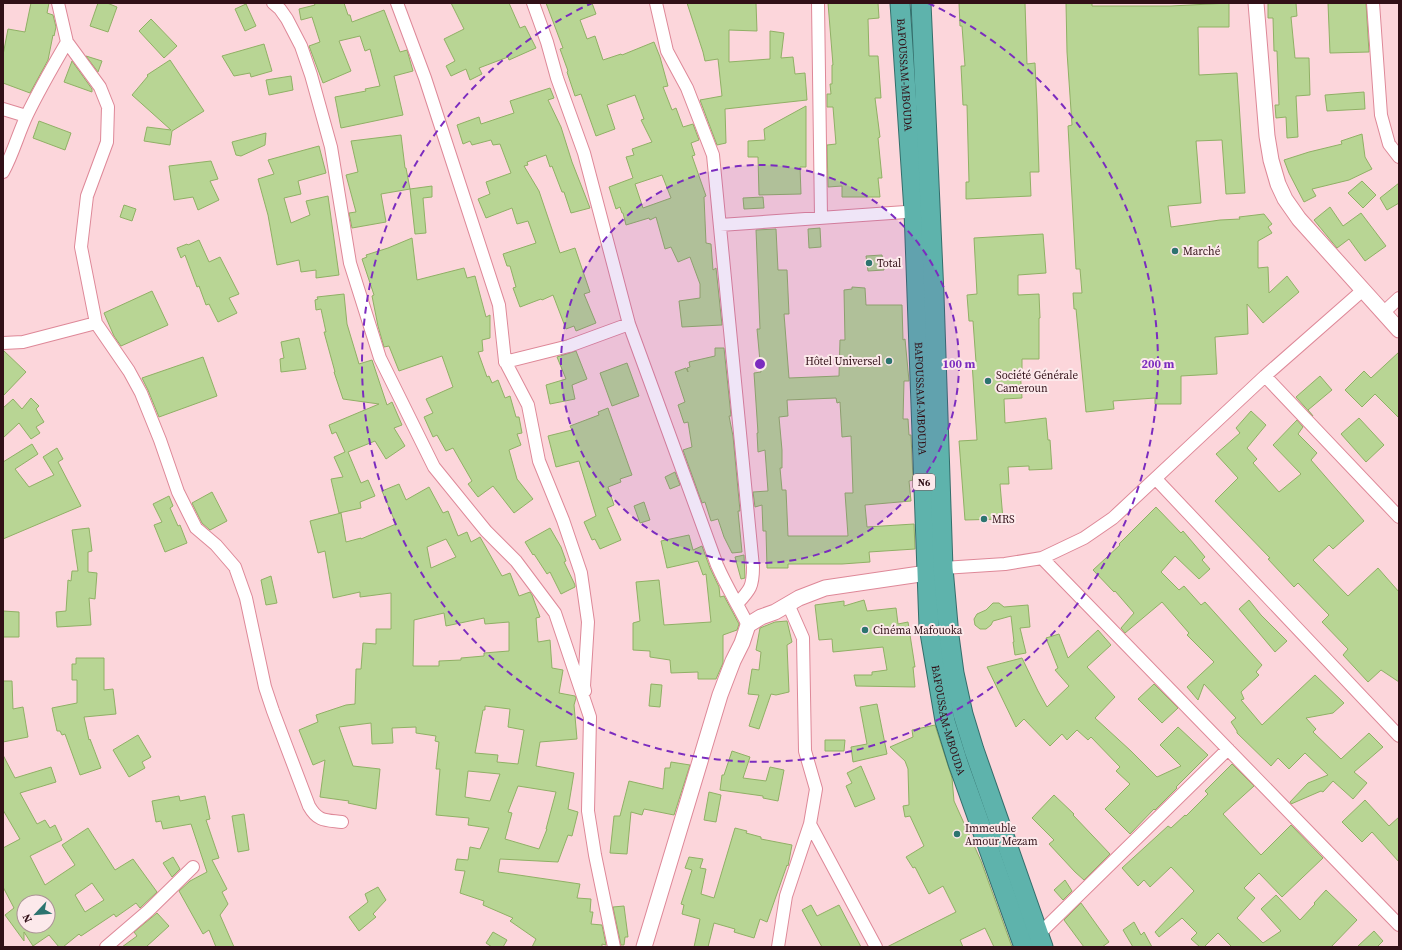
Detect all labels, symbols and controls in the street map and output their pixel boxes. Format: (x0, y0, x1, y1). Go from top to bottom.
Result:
street label: BAFOUSSAM-MBOUDA (894, 18, 916, 133)
place label: Marché (1183, 244, 1221, 259)
marker: Marché (1170, 246, 1180, 256)
place label: Total (877, 256, 901, 271)
marker: Total (864, 258, 874, 268)
street label: BAFOUSSAM-MBOUDA (911, 341, 930, 456)
place label: Hôtel Universel (805, 354, 881, 369)
marker: Hôtel Universel (884, 356, 894, 366)
text: 100 m (943, 356, 976, 372)
text: 200 m (1142, 356, 1175, 372)
centre of rings (753, 357, 767, 371)
place label: Société Générale Cameroun (996, 368, 1078, 396)
marker: Société Générale Cameroun (983, 376, 993, 386)
road number: N6 (913, 474, 935, 490)
place label: MRS (992, 512, 1015, 527)
marker: MRS (979, 514, 989, 524)
place label: Cinéma Mafouoka (873, 623, 963, 638)
marker: Cinéma Mafouoka (860, 625, 870, 635)
street label: BAFOUSSAM-MBOUDA (928, 664, 970, 778)
place label: Immeuble Amour Mezam (965, 821, 1038, 849)
marker: Immeuble Amour Mezam (952, 829, 962, 839)
north arrow (16, 894, 56, 934)
text: N (19, 911, 36, 925)

